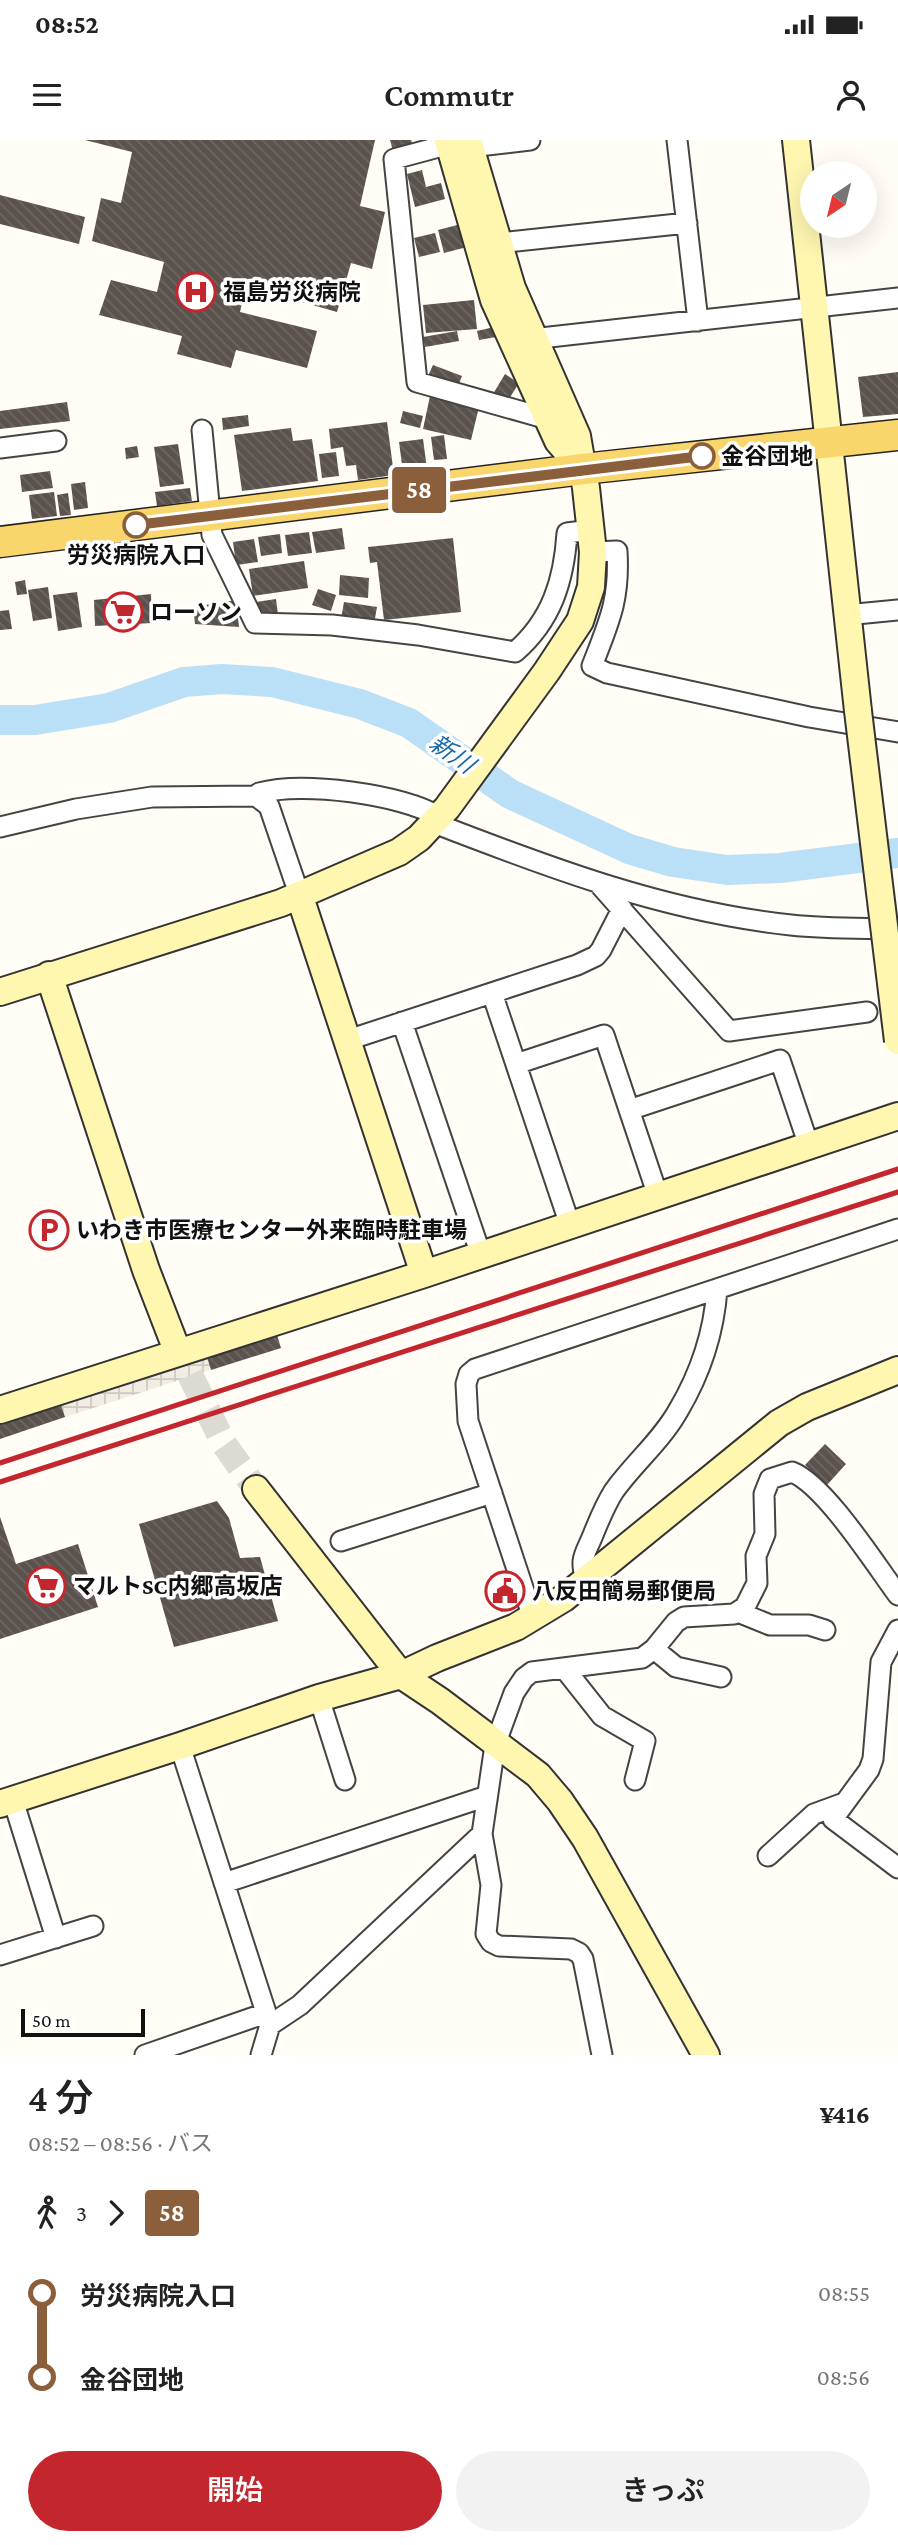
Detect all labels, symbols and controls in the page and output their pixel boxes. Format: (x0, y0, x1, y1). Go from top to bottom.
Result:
text: 08:52 (35, 10, 99, 39)
icon: menu (28, 76, 66, 114)
icon: person (832, 76, 870, 114)
text: Commutr (384, 77, 514, 113)
north arrow (800, 161, 877, 238)
map controls (800, 161, 877, 238)
hospital icon: 福島労災病院 (175, 271, 217, 313)
place label: 福島労災病院 (223, 279, 361, 305)
marker: 金谷団地 (689, 443, 715, 469)
place label: 金谷団地 (721, 443, 813, 469)
line badge: 58 (388, 467, 450, 513)
text: 58 (406, 476, 432, 503)
marker: 労災病院入口 (123, 512, 149, 538)
place label: 労災病院入口 (67, 542, 205, 568)
supermarket icon: ローソン (102, 591, 144, 633)
place label: ローソン (150, 599, 242, 625)
water label: 新川 (425, 729, 482, 780)
parking icon: いわき市医療センター外来臨時駐車場 (28, 1209, 70, 1251)
place label: いわき市医療センター外来臨時駐車場 (76, 1217, 467, 1243)
supermarket icon: マルトSC内郷高坂店 (25, 1565, 67, 1607)
public building icon: 八反田簡易郵便局 (484, 1570, 526, 1612)
place label: マルトSC内郷高坂店 (73, 1573, 282, 1599)
place label: 八反田簡易郵便局 (532, 1578, 716, 1604)
scale bar (21, 2006, 145, 2038)
text: 50 m (32, 2010, 71, 2031)
text: 4 分 (28, 2077, 93, 2119)
text: ¥416 (820, 2100, 870, 2129)
text: 08:52 – 08:56 · バス (28, 2130, 213, 2156)
icon: walk (28, 2194, 66, 2232)
icon: forward (97, 2194, 135, 2232)
text: 58 (159, 2199, 185, 2226)
text: 3 (76, 2200, 87, 2226)
text: 08:55 (818, 2280, 870, 2306)
text: 労災病院入口 (80, 2282, 236, 2311)
text: 08:56 (817, 2364, 870, 2390)
text: 金谷団地 (80, 2366, 184, 2395)
button: 開始 (28, 2451, 442, 2531)
button: きっぷ (456, 2451, 870, 2531)

